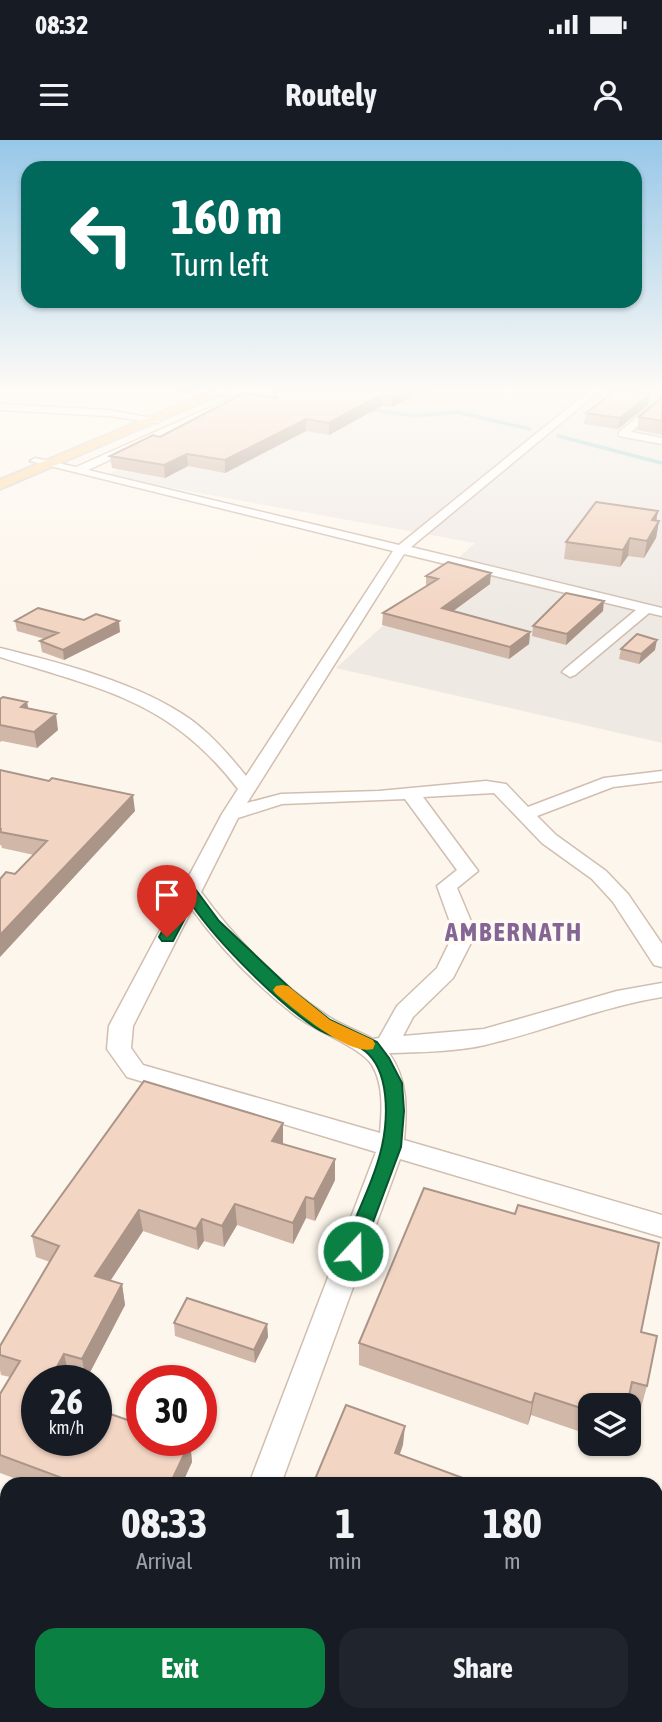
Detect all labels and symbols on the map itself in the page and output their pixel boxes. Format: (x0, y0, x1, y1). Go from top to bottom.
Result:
pin (137, 865, 197, 937)
district label: AMBERNATH (444, 917, 583, 947)
position arrow (316, 1214, 390, 1288)
speed limit sign: 30 (126, 1365, 217, 1456)

